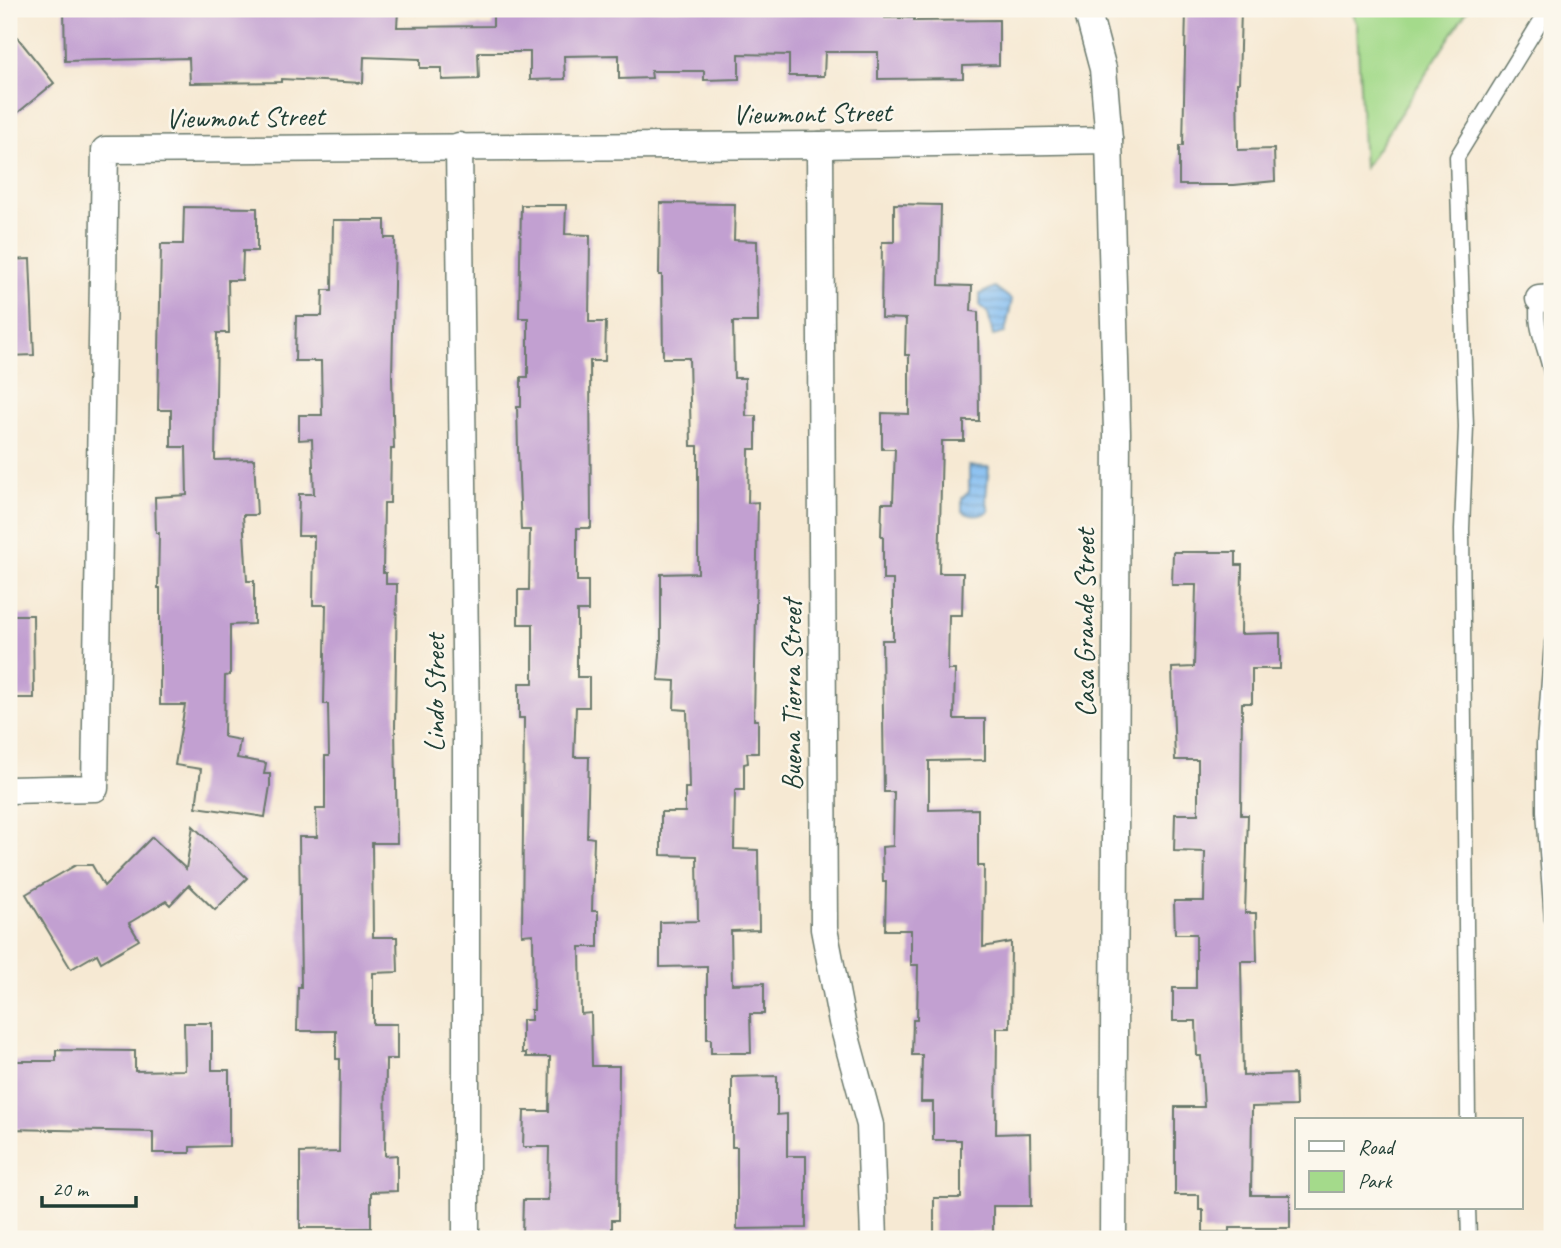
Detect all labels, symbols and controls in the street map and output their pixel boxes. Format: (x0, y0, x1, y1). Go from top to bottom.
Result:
street label: Viewmont Street (732, 94, 894, 132)
street label: Viewmont Street (165, 98, 327, 136)
street label: Casa Grande Street (1067, 526, 1102, 717)
street label: Buena Tierra Street (774, 596, 809, 791)
street label: Lindo Street (417, 631, 452, 752)
legend (1295, 1118, 1522, 1210)
text: Road (1358, 1134, 1397, 1160)
scale bar (42, 1164, 136, 1208)
text: Park (1358, 1168, 1393, 1194)
text: 20 m (52, 1176, 90, 1202)

